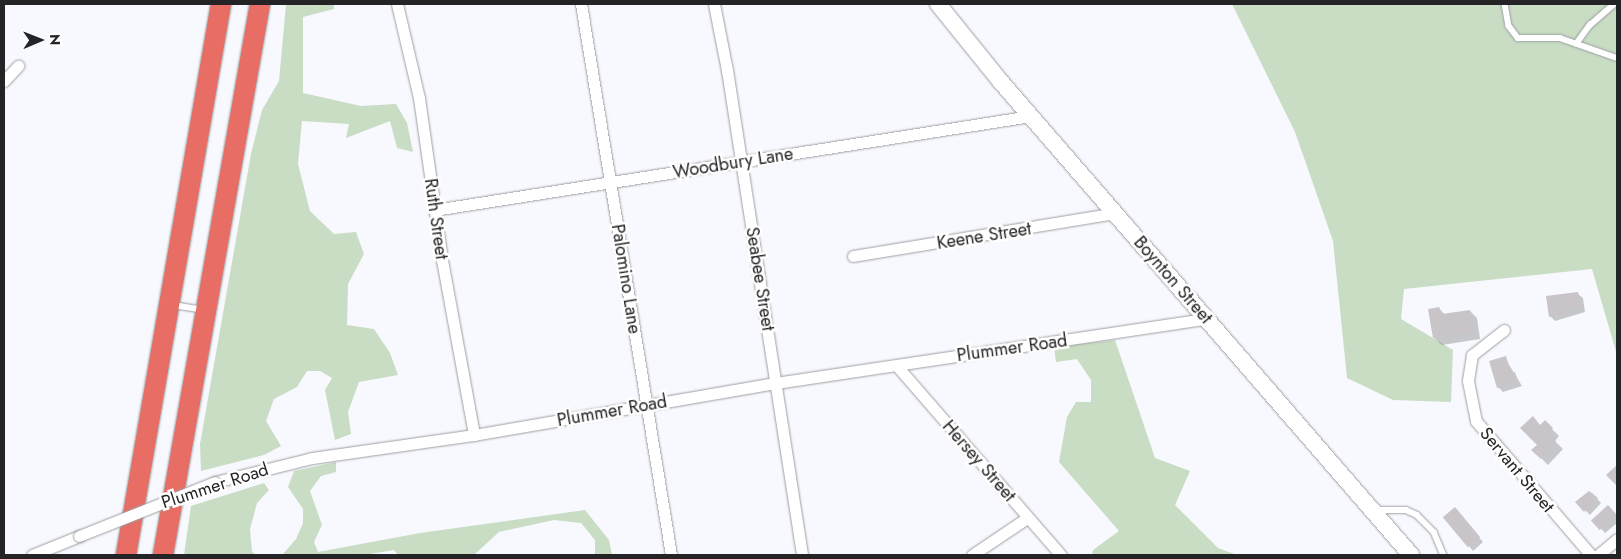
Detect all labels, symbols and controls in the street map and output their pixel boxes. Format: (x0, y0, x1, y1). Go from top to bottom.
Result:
north arrow (15, 15, 65, 65)
text: N (45, 34, 65, 45)
street label: Woodbury Lane (671, 143, 795, 183)
street label: Ruth Street (420, 177, 452, 261)
street label: Keene Street (935, 218, 1033, 254)
street label: Palomino Lane (607, 223, 645, 335)
street label: Seabee Street (741, 225, 779, 333)
street label: Boynton Street (1129, 232, 1217, 328)
street label: Plummer Road (955, 330, 1069, 366)
street label: Plummer Road (555, 391, 669, 431)
street label: Hersey Street (938, 416, 1020, 506)
street label: Servant Street (1475, 423, 1559, 517)
street label: Plummer Road (159, 459, 271, 513)

